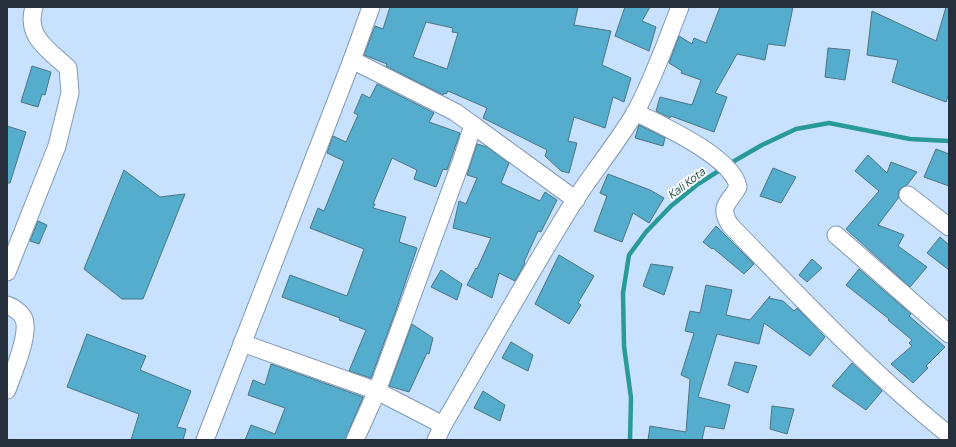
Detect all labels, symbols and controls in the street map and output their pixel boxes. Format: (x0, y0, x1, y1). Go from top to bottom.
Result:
water label: Kali Kota (664, 164, 708, 202)

